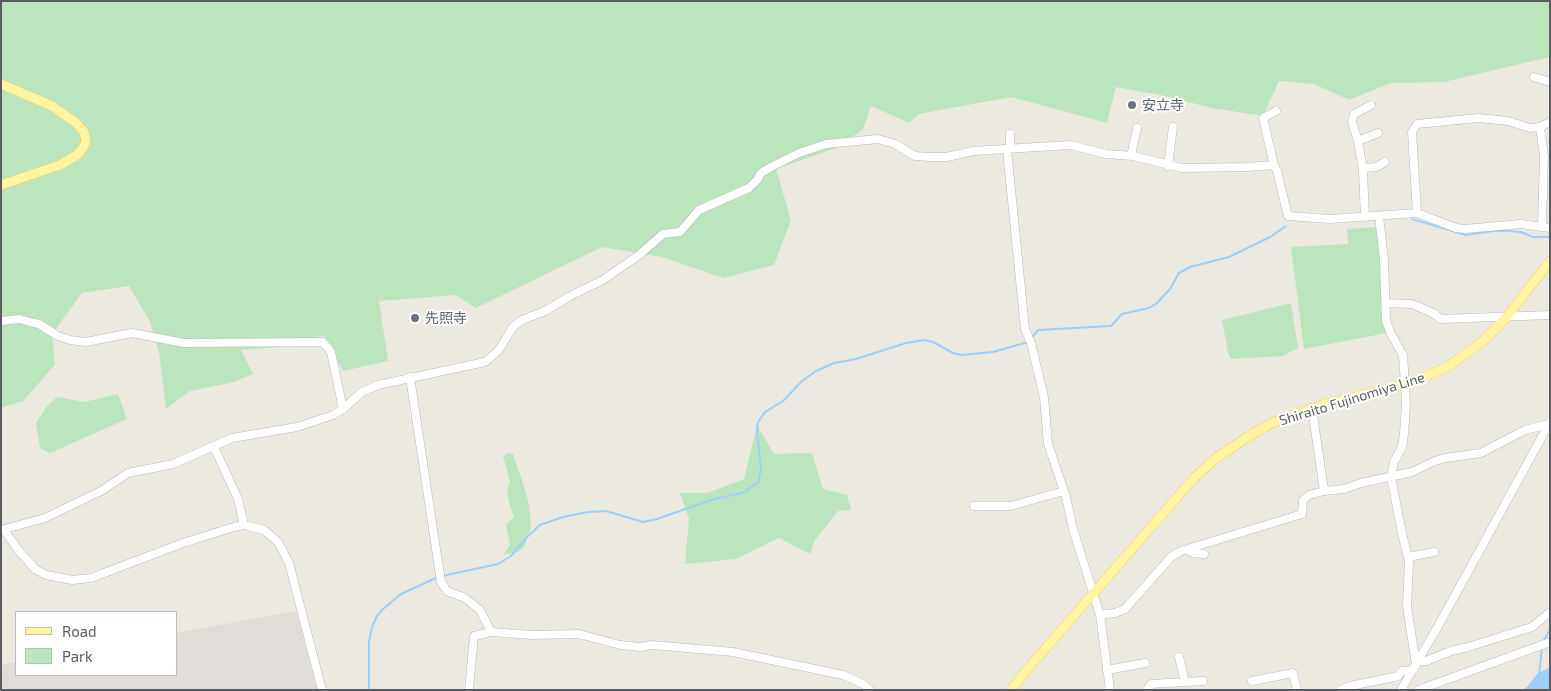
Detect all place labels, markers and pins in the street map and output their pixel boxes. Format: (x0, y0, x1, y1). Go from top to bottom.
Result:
place label: 安立寺 (1142, 97, 1184, 113)
marker: 安立寺 (1126, 99, 1138, 111)
place label: 先照寺 (425, 310, 467, 326)
marker: 先照寺 (409, 312, 421, 324)

